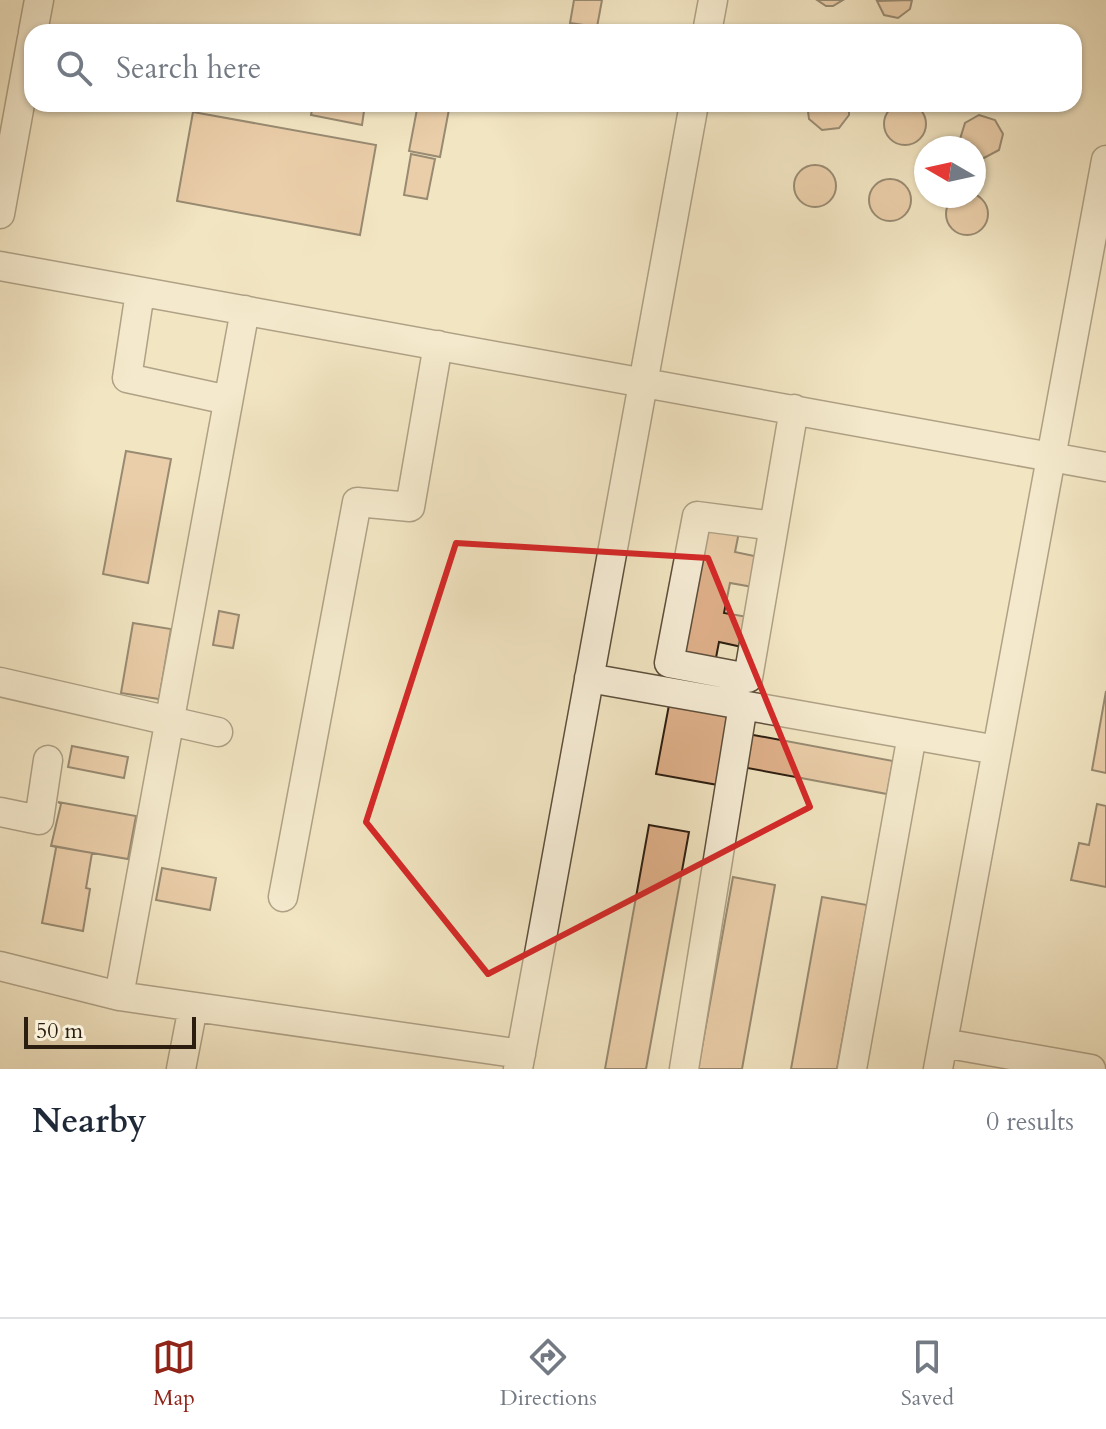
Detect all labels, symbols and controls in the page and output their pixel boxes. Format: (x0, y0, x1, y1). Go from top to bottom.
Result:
search box (24, 24, 1082, 112)
icon: search (52, 46, 96, 90)
text: Search here (116, 48, 261, 89)
north arrow (914, 136, 986, 208)
scale bar (24, 1013, 196, 1049)
text: 50 m (36, 1016, 83, 1046)
text: Nearby (32, 1098, 147, 1144)
text: 0 results (986, 1104, 1074, 1139)
tab: Map (152, 1335, 196, 1413)
tab: Directions (500, 1335, 597, 1413)
tab: Saved (901, 1335, 954, 1413)

